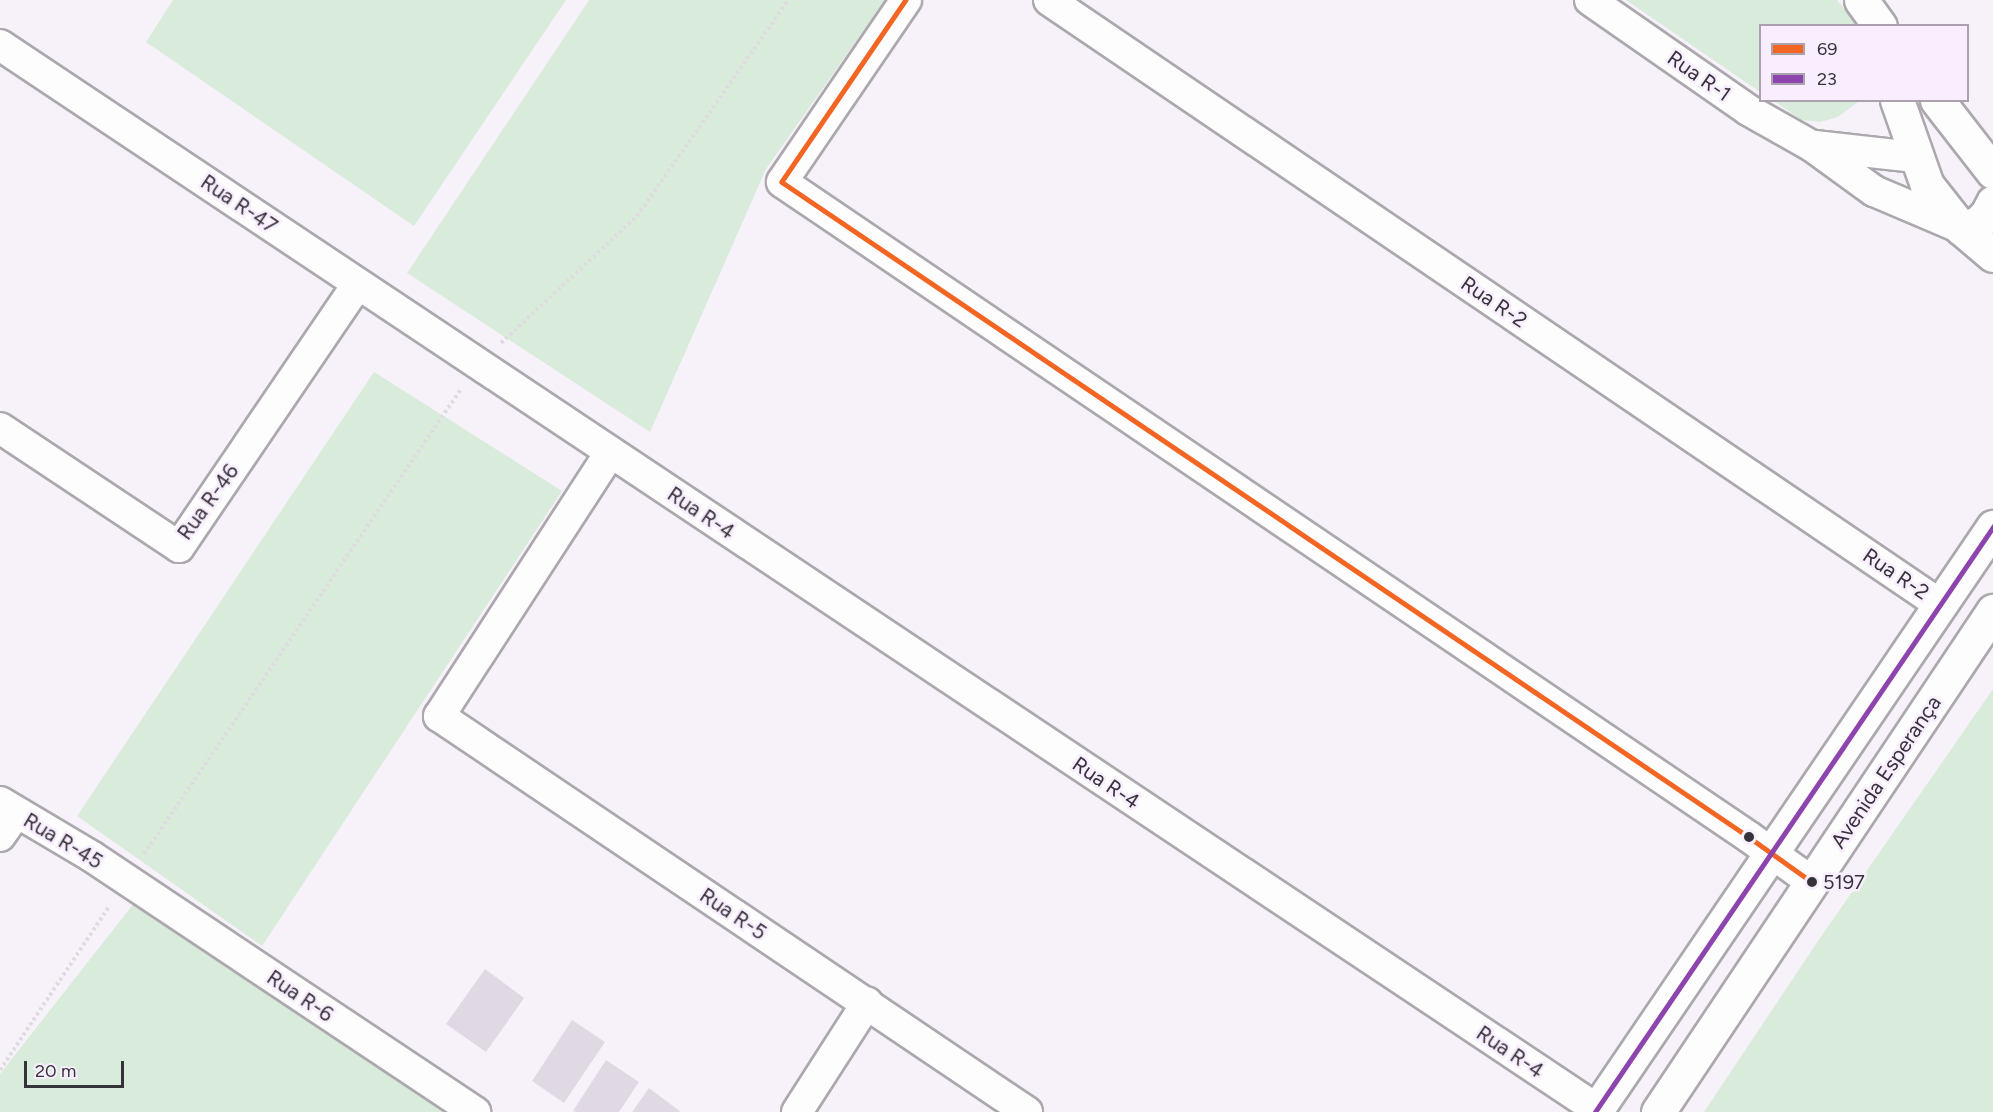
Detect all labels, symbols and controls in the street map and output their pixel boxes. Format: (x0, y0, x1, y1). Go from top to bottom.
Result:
legend (1759, 24, 1969, 102)
text: 69 (1817, 38, 1837, 60)
street label: Rua R-1 (1663, 45, 1735, 107)
text: 23 (1817, 68, 1837, 90)
street label: Rua R-47 (196, 169, 282, 239)
street label: Rua R-2 (1456, 271, 1532, 333)
street label: Rua R-46 (172, 459, 244, 545)
street label: Rua R-4 (663, 481, 739, 545)
street label: Rua R-2 (1858, 543, 1934, 605)
street label: Avenida Esperança (1826, 691, 1946, 853)
street label: Rua R-4 (1068, 751, 1144, 815)
street label: Rua R-45 (19, 808, 107, 874)
unlabelled marker (1743, 831, 1755, 843)
place label: 5197 (1823, 870, 1865, 894)
marker: 5197 (1806, 876, 1818, 888)
street label: Rua R-5 (695, 883, 771, 945)
street label: Rua R-6 (262, 965, 338, 1027)
street label: Rua R-4 (1472, 1020, 1548, 1084)
scale bar (27, 1049, 128, 1087)
text: 20 m (35, 1060, 76, 1082)

